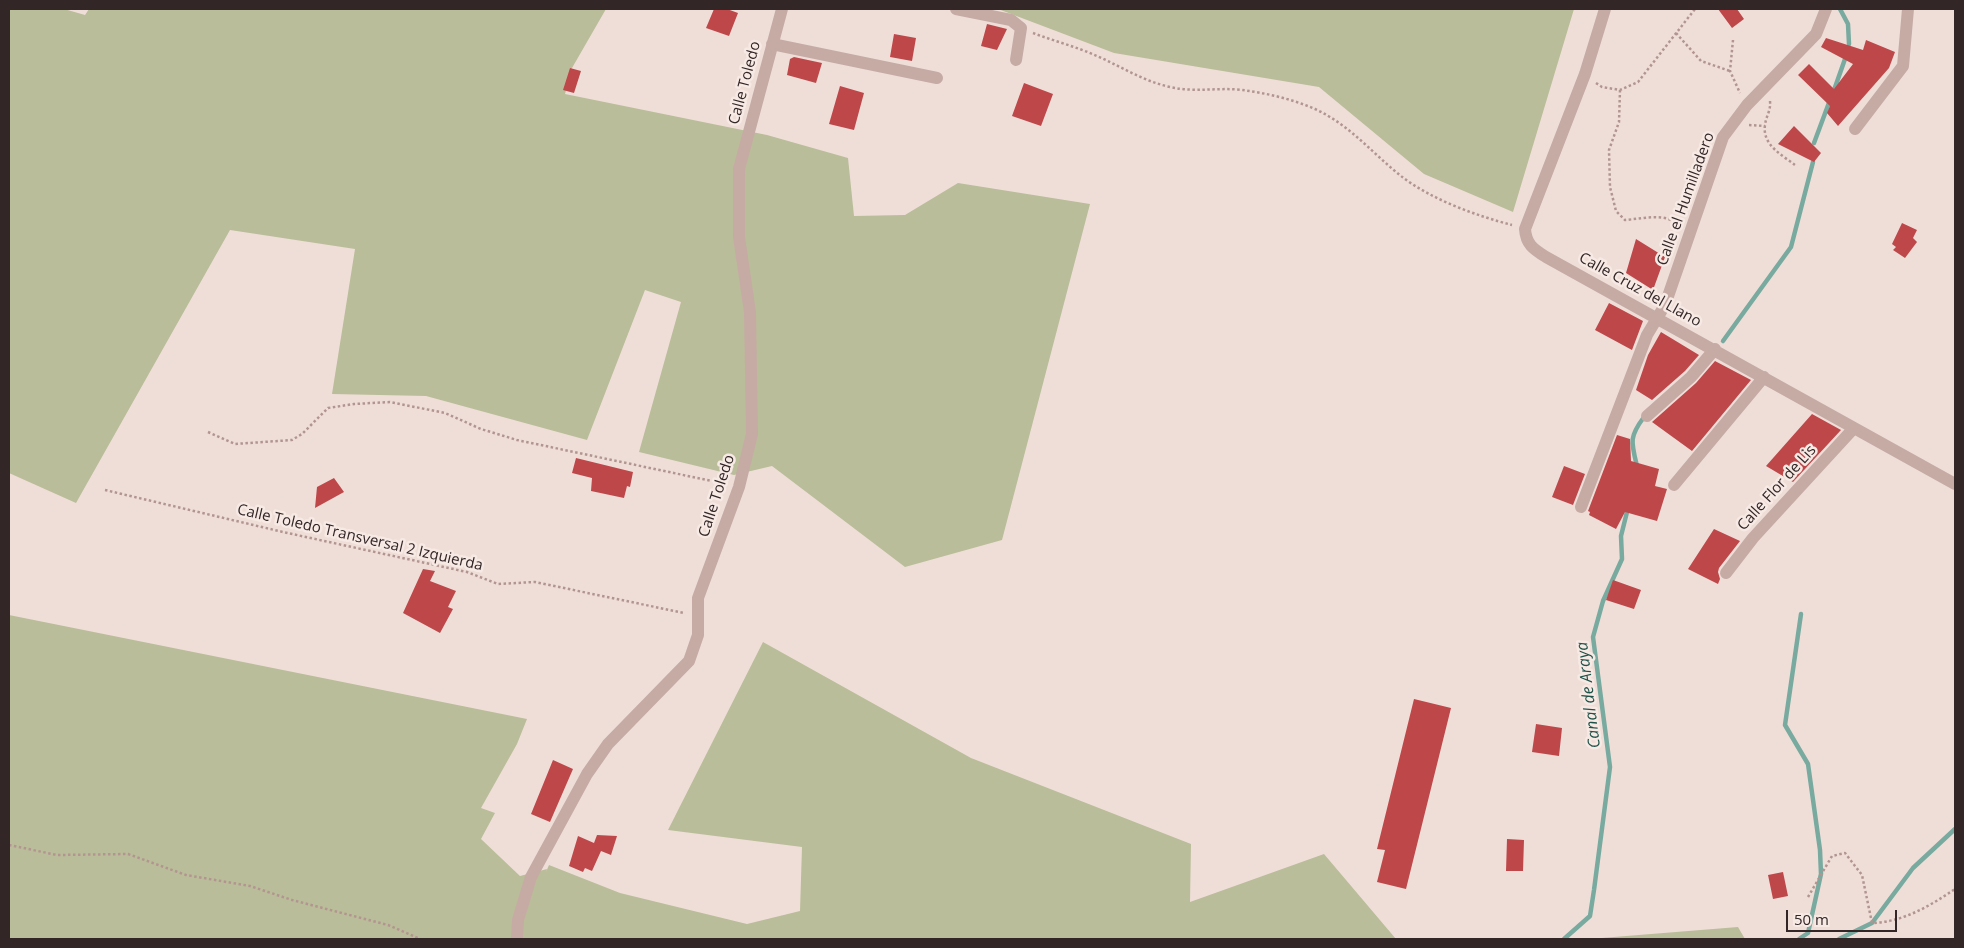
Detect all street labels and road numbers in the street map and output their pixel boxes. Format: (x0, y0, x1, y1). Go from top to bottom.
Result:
street label: Calle Toledo (725, 39, 765, 127)
street label: Calle el Humilladero (1654, 130, 1718, 268)
street label: Calle Cruz del Llano (1576, 249, 1704, 331)
street label: Calle Flor de Lis (1734, 442, 1820, 534)
street label: Calle Toledo (695, 453, 739, 539)
street label: Calle Toledo Transversal 2 Izquierda (235, 501, 485, 575)

